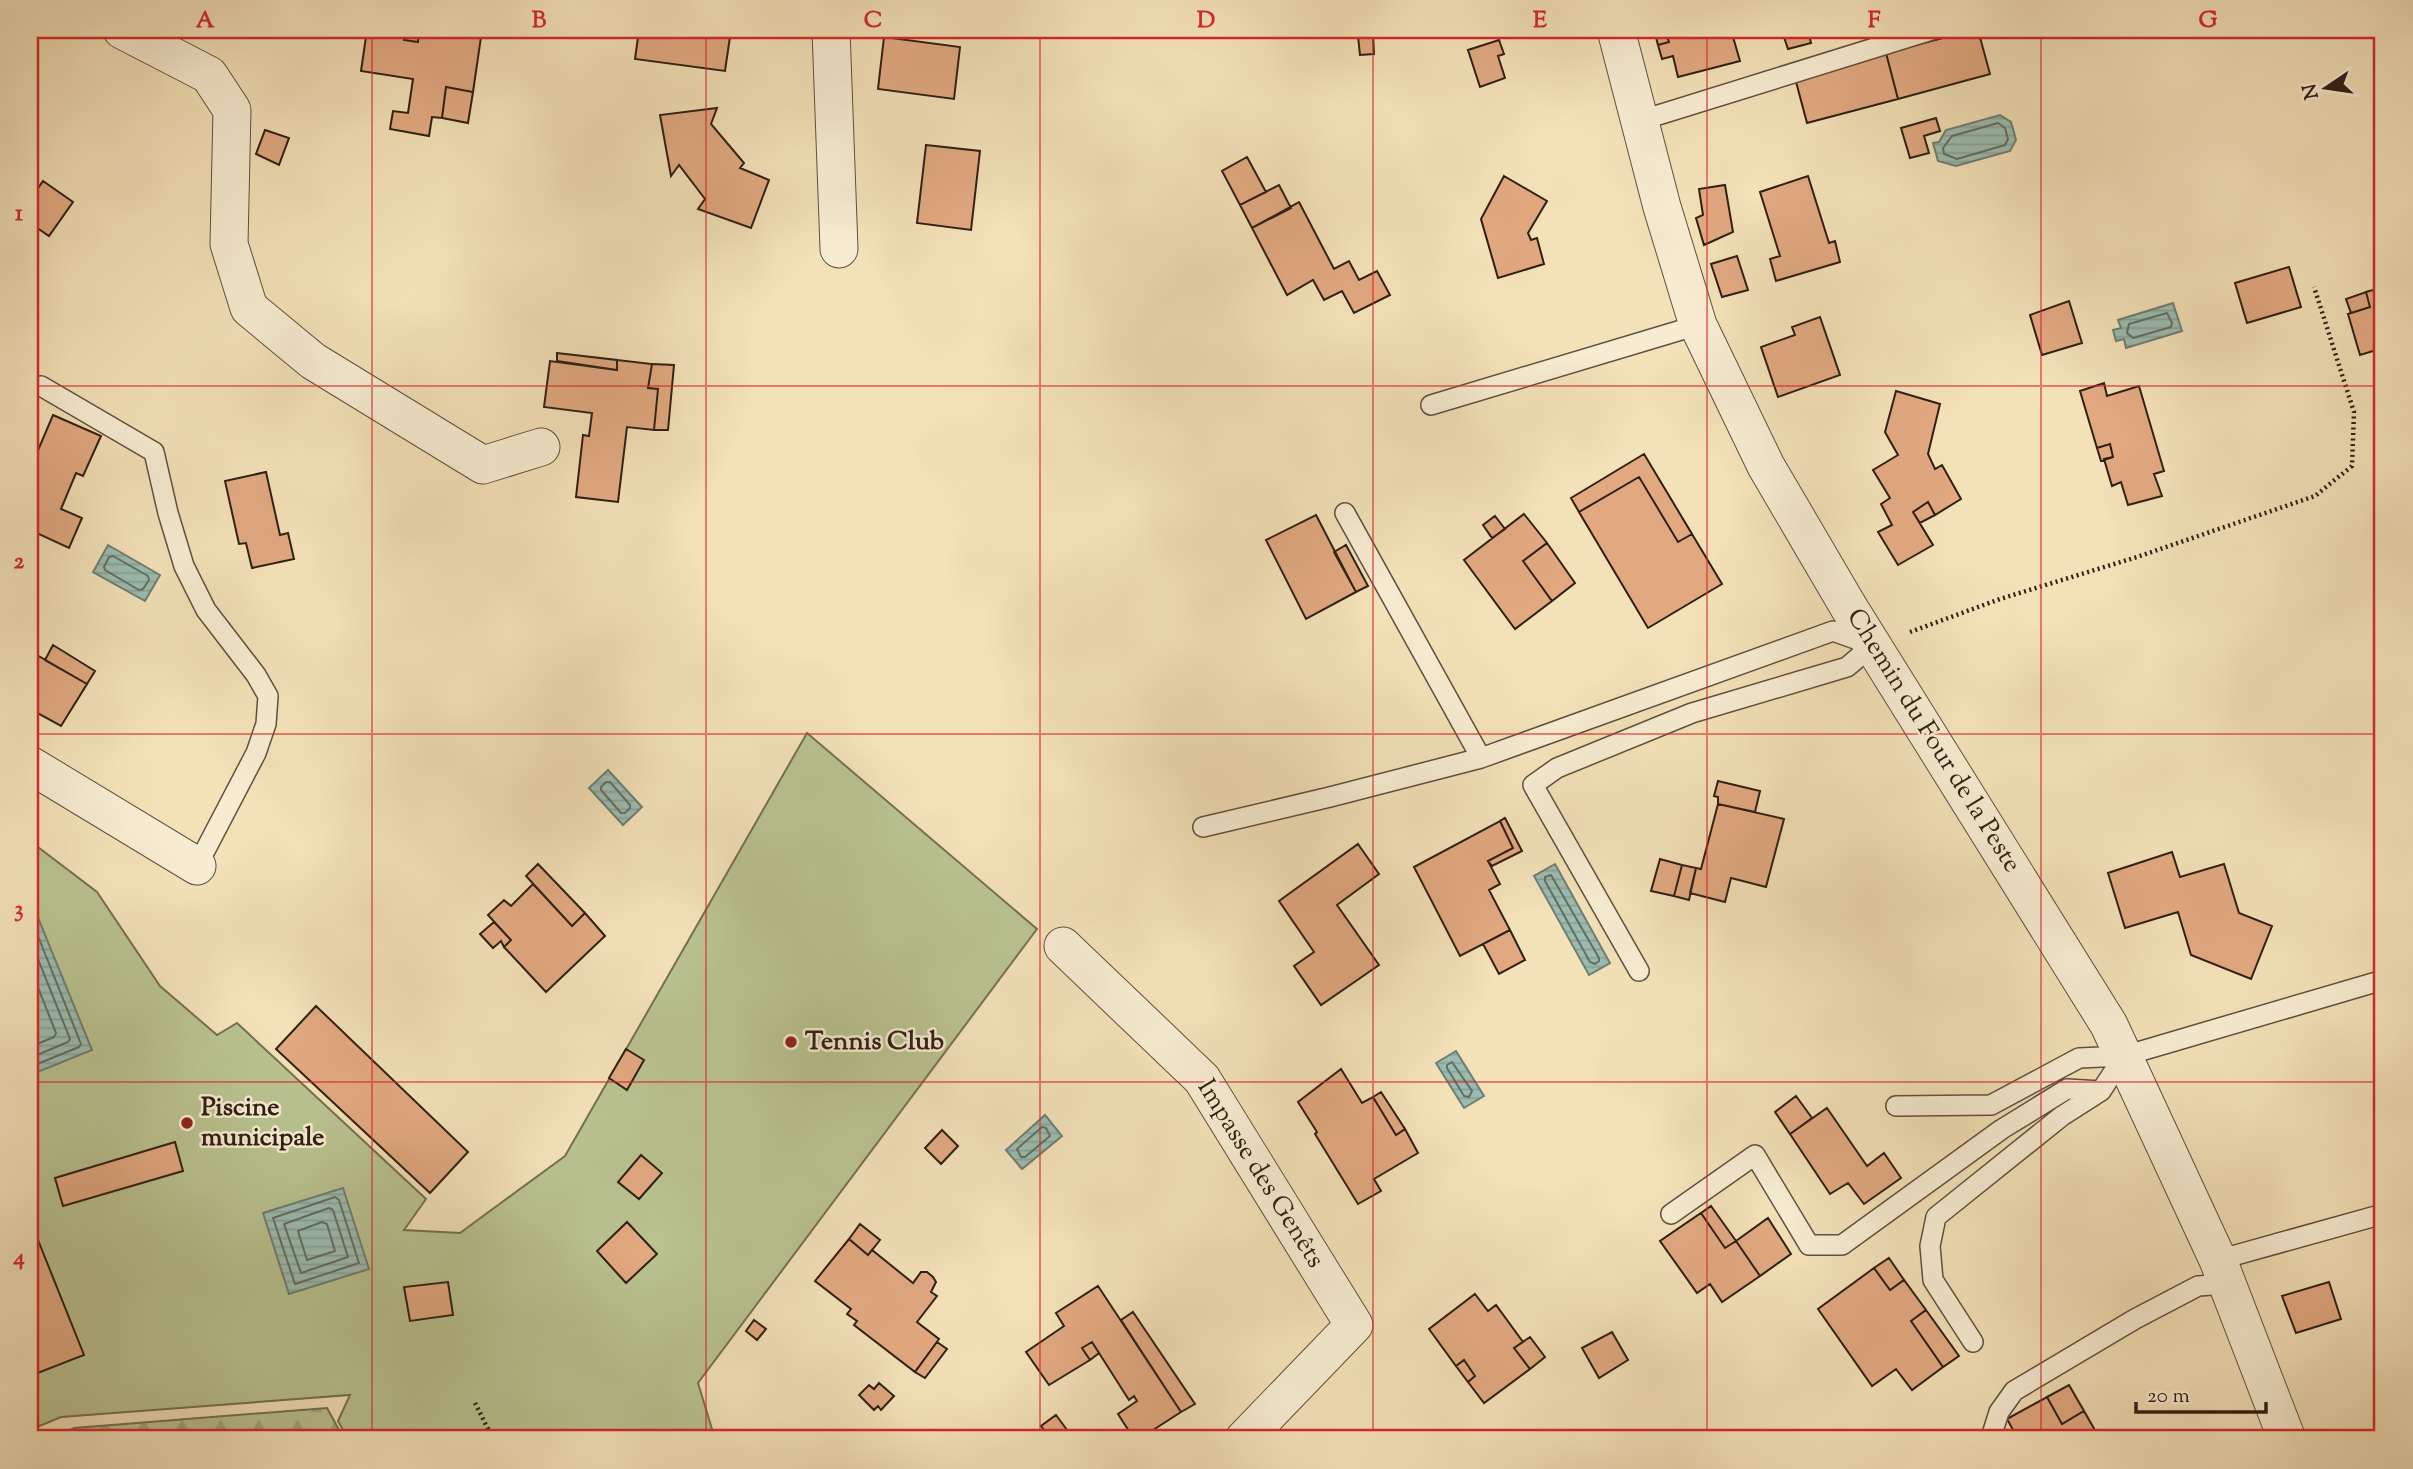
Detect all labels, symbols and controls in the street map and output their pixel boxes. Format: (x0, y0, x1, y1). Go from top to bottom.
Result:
text: A (196, 5, 215, 38)
text: B (532, 5, 547, 38)
text: C (864, 5, 882, 38)
text: D (1197, 5, 1215, 38)
text: E (1533, 5, 1547, 38)
text: F (1868, 5, 1881, 38)
text: G (2199, 5, 2218, 38)
north arrow (2290, 52, 2360, 122)
text: N (2297, 81, 2327, 102)
text: 1 (15, 198, 23, 231)
text: 2 (14, 546, 25, 579)
street label: Chemin du Four de la Peste (1836, 602, 2030, 880)
text: 3 (14, 894, 24, 927)
place label: Tennis Club (805, 1024, 944, 1061)
marker: Tennis Club (783, 1034, 799, 1050)
street label: Impasse des Genêts (1187, 1073, 1333, 1275)
place label: Piscine municipale (201, 1090, 324, 1157)
marker: Piscine municipale (179, 1115, 195, 1131)
text: 4 (12, 1242, 25, 1275)
scale bar (2136, 1371, 2266, 1415)
text: 20 m (2147, 1382, 2190, 1412)

